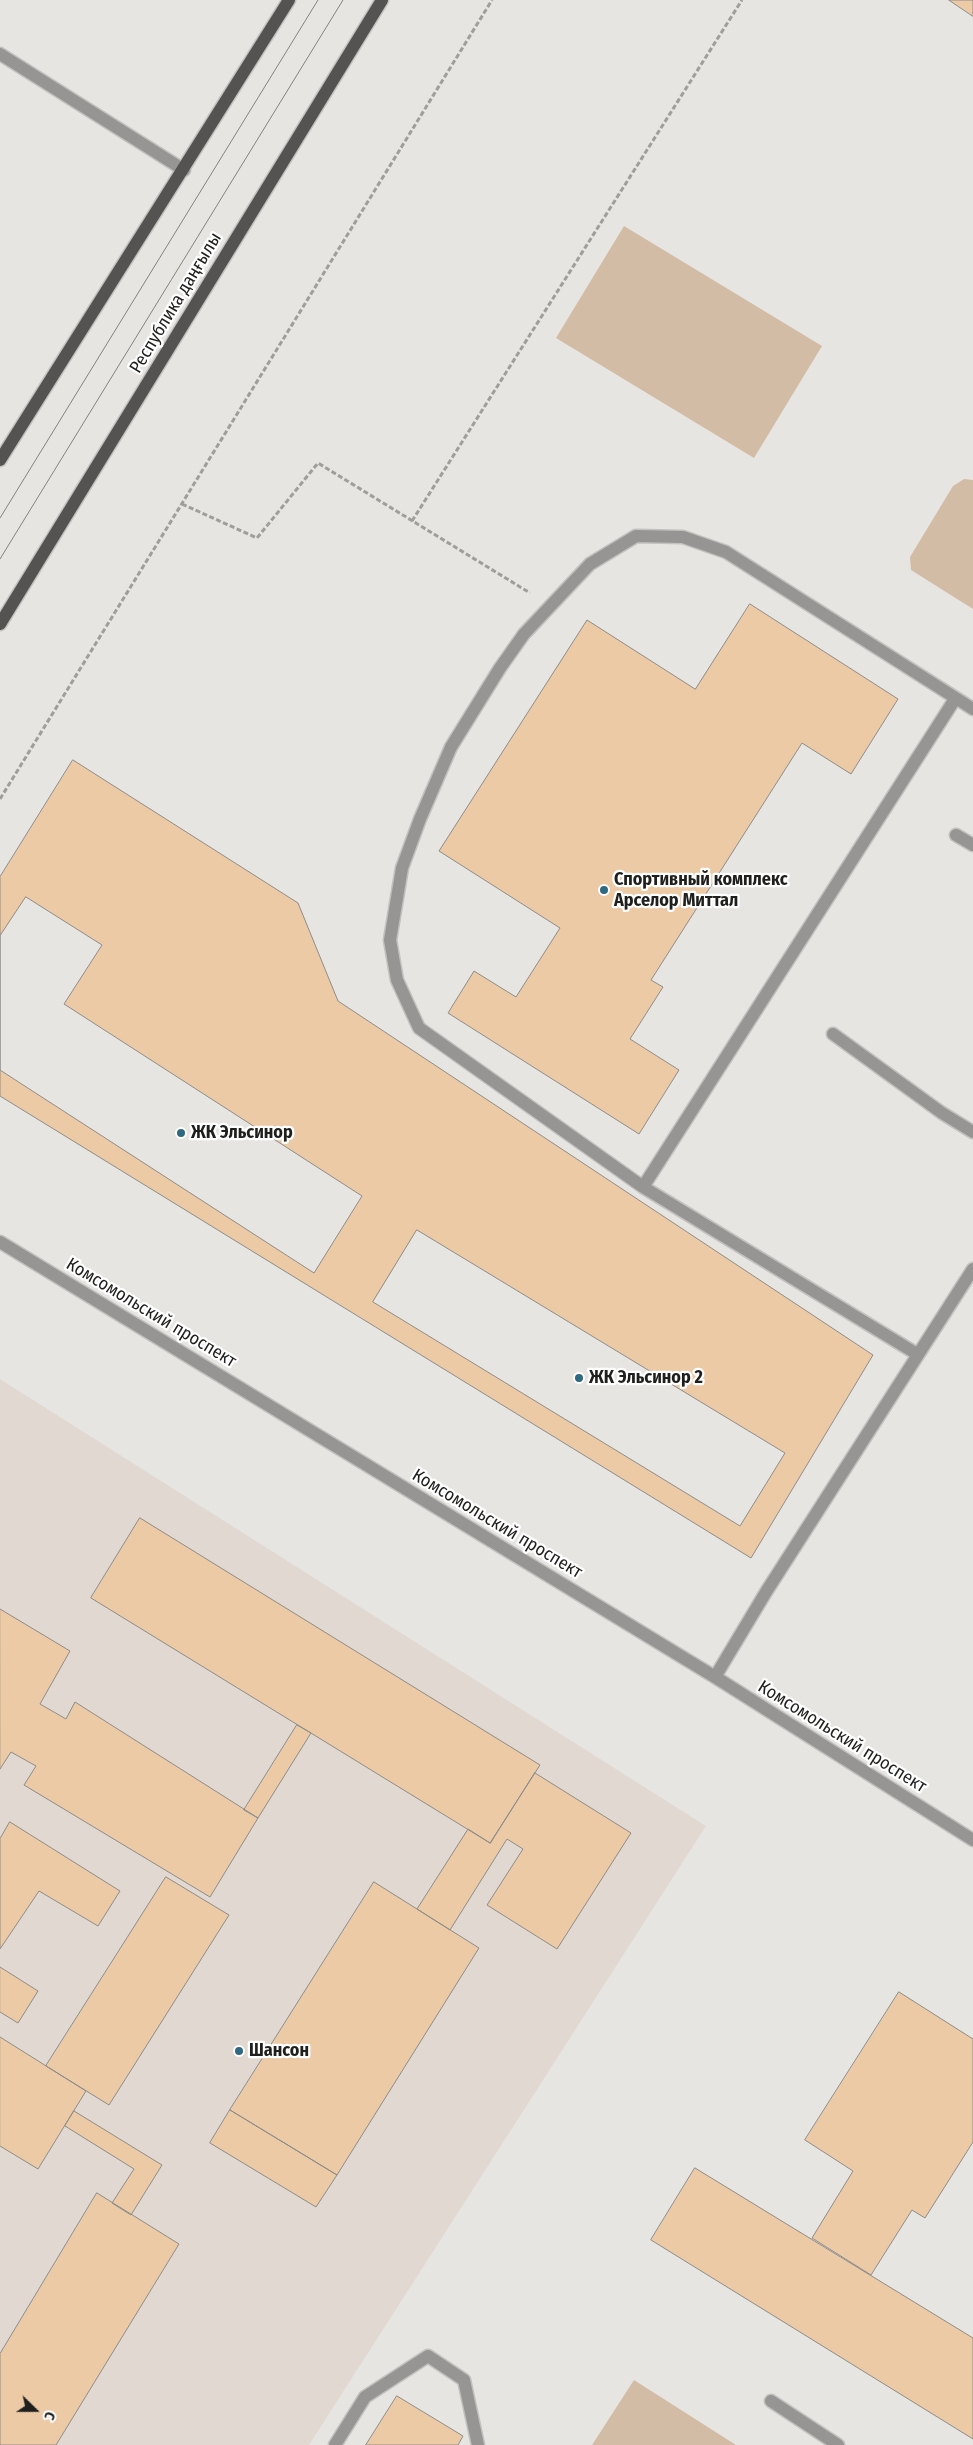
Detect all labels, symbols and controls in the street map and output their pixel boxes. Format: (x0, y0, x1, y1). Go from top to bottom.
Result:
street label: Республика даңғылы (125, 229, 227, 377)
place label: Спортивный комплекс Арселор Миттал (614, 869, 788, 912)
marker: Спортивный комплекс Арселор Миттал (598, 884, 610, 896)
place label: ЖК Эльсинор (191, 1122, 293, 1144)
marker: ЖК Эльсинор (175, 1127, 187, 1139)
street label: Комсомольский проспект (62, 1254, 240, 1372)
place label: ЖК Эльсинор 2 (589, 1367, 703, 1389)
marker: ЖК Эльсинор 2 (573, 1372, 585, 1384)
street label: Комсомольский проспект (408, 1465, 586, 1583)
street label: Комсомольский проспект (754, 1676, 930, 1798)
place label: Шансон (249, 2040, 309, 2062)
marker: Шансон (233, 2045, 245, 2057)
north arrow (10, 2385, 60, 2435)
text: С (40, 2409, 59, 2422)

